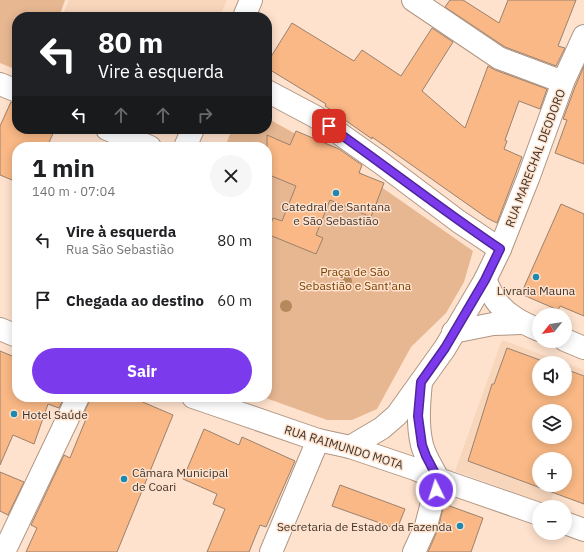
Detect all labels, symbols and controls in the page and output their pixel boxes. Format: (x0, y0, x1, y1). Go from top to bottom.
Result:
text: 80 m (98, 24, 163, 61)
icon: left (32, 28, 84, 80)
text: Vire à esquerda (98, 60, 224, 83)
street label: RUA MARECHAL DEODORO (502, 87, 568, 229)
icon: left (68, 104, 90, 126)
icon: ahead (110, 104, 132, 126)
icon: ahead (152, 104, 174, 126)
icon: right (194, 104, 216, 126)
pin (312, 109, 346, 143)
icon: arrive (318, 115, 340, 137)
text: 1 min (32, 152, 95, 184)
button: close (210, 155, 252, 197)
text: 140 m · 07:04 (32, 183, 115, 200)
marker: Catedral de Santana e São Sebastião (331, 188, 341, 198)
place label: Catedral de Santana e São Sebastião (282, 199, 391, 228)
text: Vire à esquerda (66, 222, 176, 241)
icon: left (32, 229, 54, 251)
text: 80 m (217, 231, 252, 250)
text: Rua São Sebastião (66, 241, 174, 258)
park label: Praça de São Sebastião e Sant'ana (299, 264, 412, 293)
marker: Livraria Mauna (531, 272, 541, 282)
place label: Livraria Mauna (497, 283, 576, 298)
icon: arrive (32, 289, 54, 311)
text: Chegada ao destino (66, 291, 204, 310)
text: 60 m (217, 291, 252, 310)
north arrow (532, 308, 572, 348)
map controls (532, 308, 572, 540)
button: Sair (32, 348, 252, 394)
button: sound (532, 356, 572, 396)
button: layers (532, 404, 572, 444)
place label: Hotel Saúde (22, 407, 88, 422)
marker: Hotel Saúde (9, 409, 19, 419)
street label: RUA RAIMUNDO MOTA (283, 422, 406, 472)
button: + (532, 452, 572, 492)
place label: Câmara Municipal de Coari (132, 465, 228, 494)
position arrow (415, 469, 457, 511)
marker: Câmara Municipal de Coari (119, 474, 129, 484)
button: − (532, 500, 572, 540)
place label: Secretaria de Estado da Fazenda (277, 519, 453, 534)
marker: Secretaria de Estado da Fazenda (455, 521, 465, 531)

